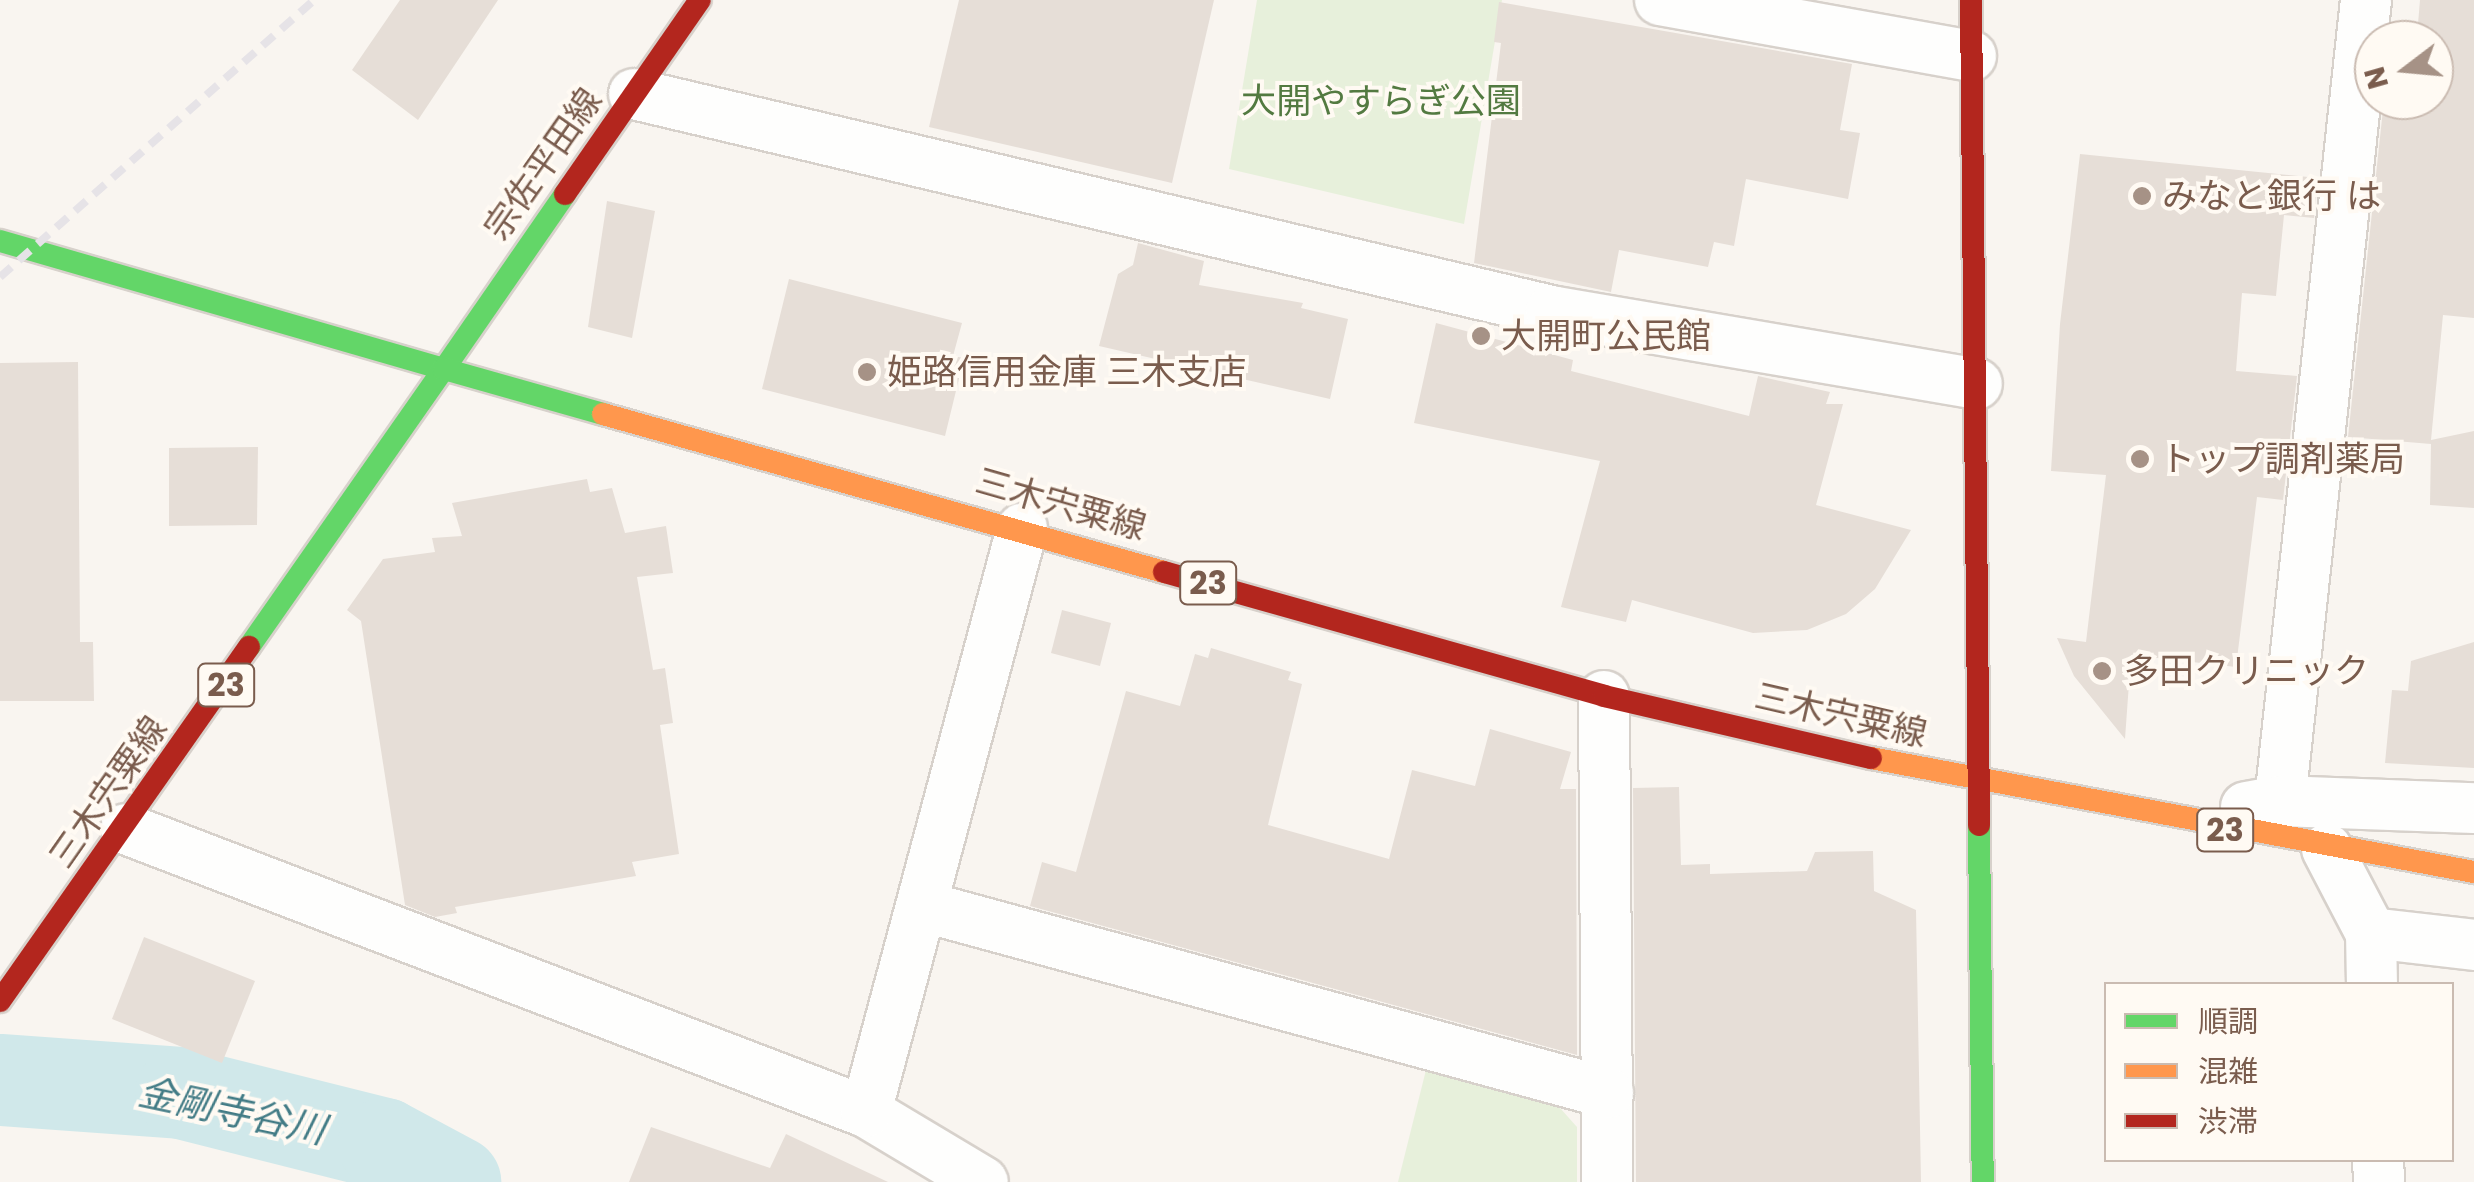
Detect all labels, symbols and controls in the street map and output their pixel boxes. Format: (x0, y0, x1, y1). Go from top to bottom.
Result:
north arrow (2354, 20, 2454, 120)
text: N (2355, 62, 2398, 93)
street label: 宗佐平田線 (476, 80, 610, 248)
park label: 大開やすらぎ公園 (1241, 80, 1521, 122)
place label: みなと銀行 は (2162, 175, 2381, 217)
marker: みなと銀行 は (2131, 185, 2153, 207)
place label: 大開町公民館 (1501, 315, 1711, 357)
marker: 大開町公民館 (1470, 325, 1492, 347)
place label: 姫路信用金庫 三木支店 (887, 351, 1246, 393)
marker: 姫路信用金庫 三木支店 (856, 361, 878, 383)
place label: トップ調剤薬局 (2160, 438, 2405, 480)
marker: トップ調剤薬局 (2129, 448, 2151, 470)
street label: 三木宍粟線 (971, 460, 1151, 548)
road number: 23 (1178, 556, 1238, 610)
place label: 多田クリニック (2124, 650, 2369, 692)
road number: 23 (196, 658, 256, 712)
marker: 多田クリニック (2089, 658, 2115, 684)
street label: 三木宍粟線 (1751, 675, 1931, 755)
street label: 三木宍粟線 (41, 708, 175, 876)
road number: 23 (2195, 803, 2255, 857)
legend (2104, 982, 2454, 1162)
text: 順調 (2198, 1000, 2258, 1043)
text: 混雑 (2198, 1050, 2258, 1093)
water label: 金剛寺谷川 (134, 1069, 330, 1153)
text: 渋滞 (2198, 1100, 2258, 1143)

